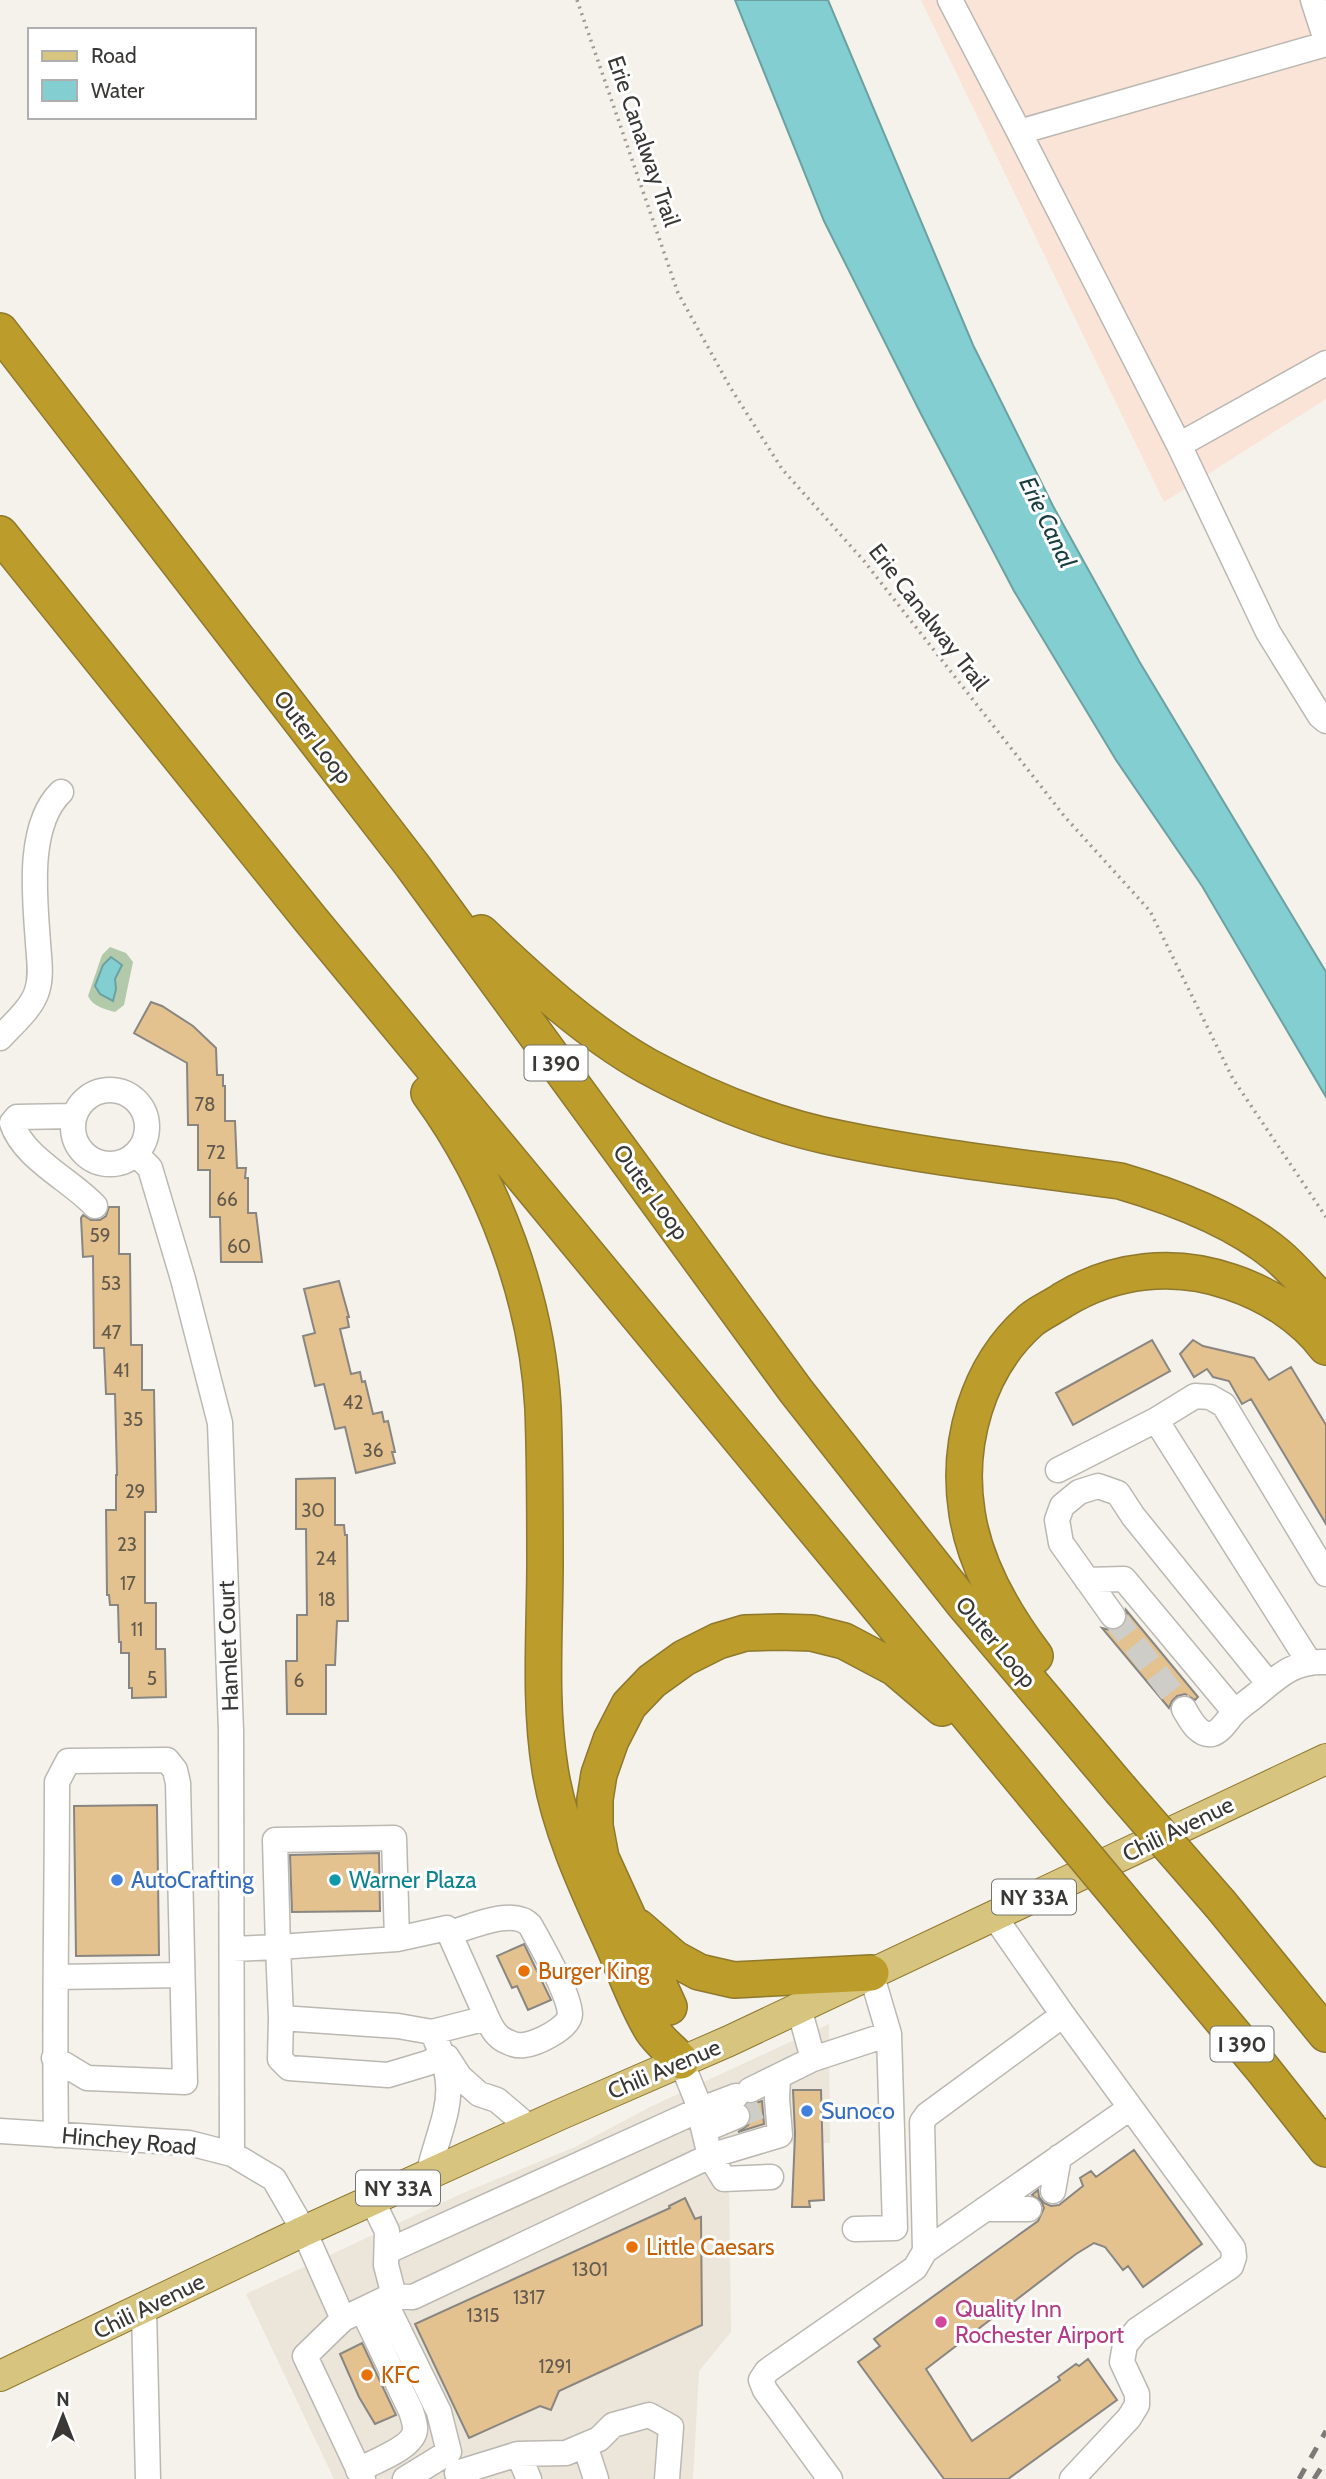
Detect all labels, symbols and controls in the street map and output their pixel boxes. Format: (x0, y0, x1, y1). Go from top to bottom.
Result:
legend (28, 28, 256, 119)
text: Road (91, 43, 137, 68)
street label: Erie Canalway Trail (602, 52, 687, 231)
text: Water (91, 78, 145, 103)
water label: Erie Canal (1013, 472, 1083, 573)
street label: Erie Canalway Trail (863, 538, 995, 696)
street label: Outer Loop (268, 685, 358, 789)
road number: I 390 (524, 1046, 588, 1080)
house number: 78 (194, 1093, 216, 1116)
street label: Outer Loop (607, 1139, 695, 1245)
house number: 72 (206, 1141, 226, 1164)
house number: 66 (216, 1188, 238, 1211)
house number: 59 (89, 1224, 111, 1247)
house number: 60 (227, 1235, 251, 1258)
house number: 53 (101, 1272, 121, 1295)
house number: 47 (101, 1321, 122, 1344)
house number: 41 (112, 1359, 130, 1382)
house number: 42 (343, 1391, 363, 1414)
house number: 35 (123, 1408, 143, 1431)
house number: 36 (362, 1439, 384, 1462)
house number: 29 (125, 1480, 145, 1503)
house number: 30 (301, 1499, 325, 1522)
house number: 23 (117, 1533, 137, 1556)
house number: 24 (316, 1547, 336, 1570)
house number: 17 (120, 1572, 136, 1595)
street label: Hamlet Court (212, 1580, 244, 1712)
house number: 18 (318, 1588, 336, 1611)
street label: Outer Loop (950, 1591, 1042, 1694)
house number: 11 (131, 1618, 143, 1641)
house number: 5 (147, 1667, 157, 1690)
house number: 6 (294, 1669, 304, 1692)
street label: Chili Avenue (1118, 1790, 1238, 1868)
place label: AutoCrafting (131, 1866, 254, 1894)
place label: Warner Plaza (349, 1866, 477, 1894)
marker: AutoCrafting (109, 1872, 125, 1888)
marker: Warner Plaza (327, 1872, 343, 1888)
road number: NY 33A (992, 1880, 1076, 1914)
place label: Burger King (538, 1957, 650, 1985)
marker: Burger King (516, 1963, 532, 1979)
road number: I 390 (1210, 2026, 1274, 2062)
street label: Chili Avenue (603, 2033, 725, 2105)
place label: Sunoco (821, 2097, 895, 2125)
marker: Sunoco (799, 2103, 815, 2119)
street label: Hinchey Road (61, 2121, 197, 2161)
road number: NY 33A (356, 2170, 440, 2206)
place label: Little Caesars (646, 2233, 775, 2261)
marker: Little Caesars (624, 2239, 640, 2255)
house number: 1301 (572, 2258, 608, 2281)
street label: Chili Avenue (89, 2267, 209, 2345)
house number: 1317 (513, 2286, 546, 2309)
place label: Quality Inn Rochester Airport (955, 2295, 1124, 2349)
house number: 1315 (467, 2304, 499, 2327)
marker: Quality Inn Rochester Airport (933, 2314, 949, 2330)
house number: 1291 (538, 2355, 572, 2378)
place label: KFC (381, 2361, 420, 2389)
marker: KFC (359, 2367, 375, 2383)
north arrow (28, 2381, 98, 2451)
text: N (56, 2388, 70, 2411)

